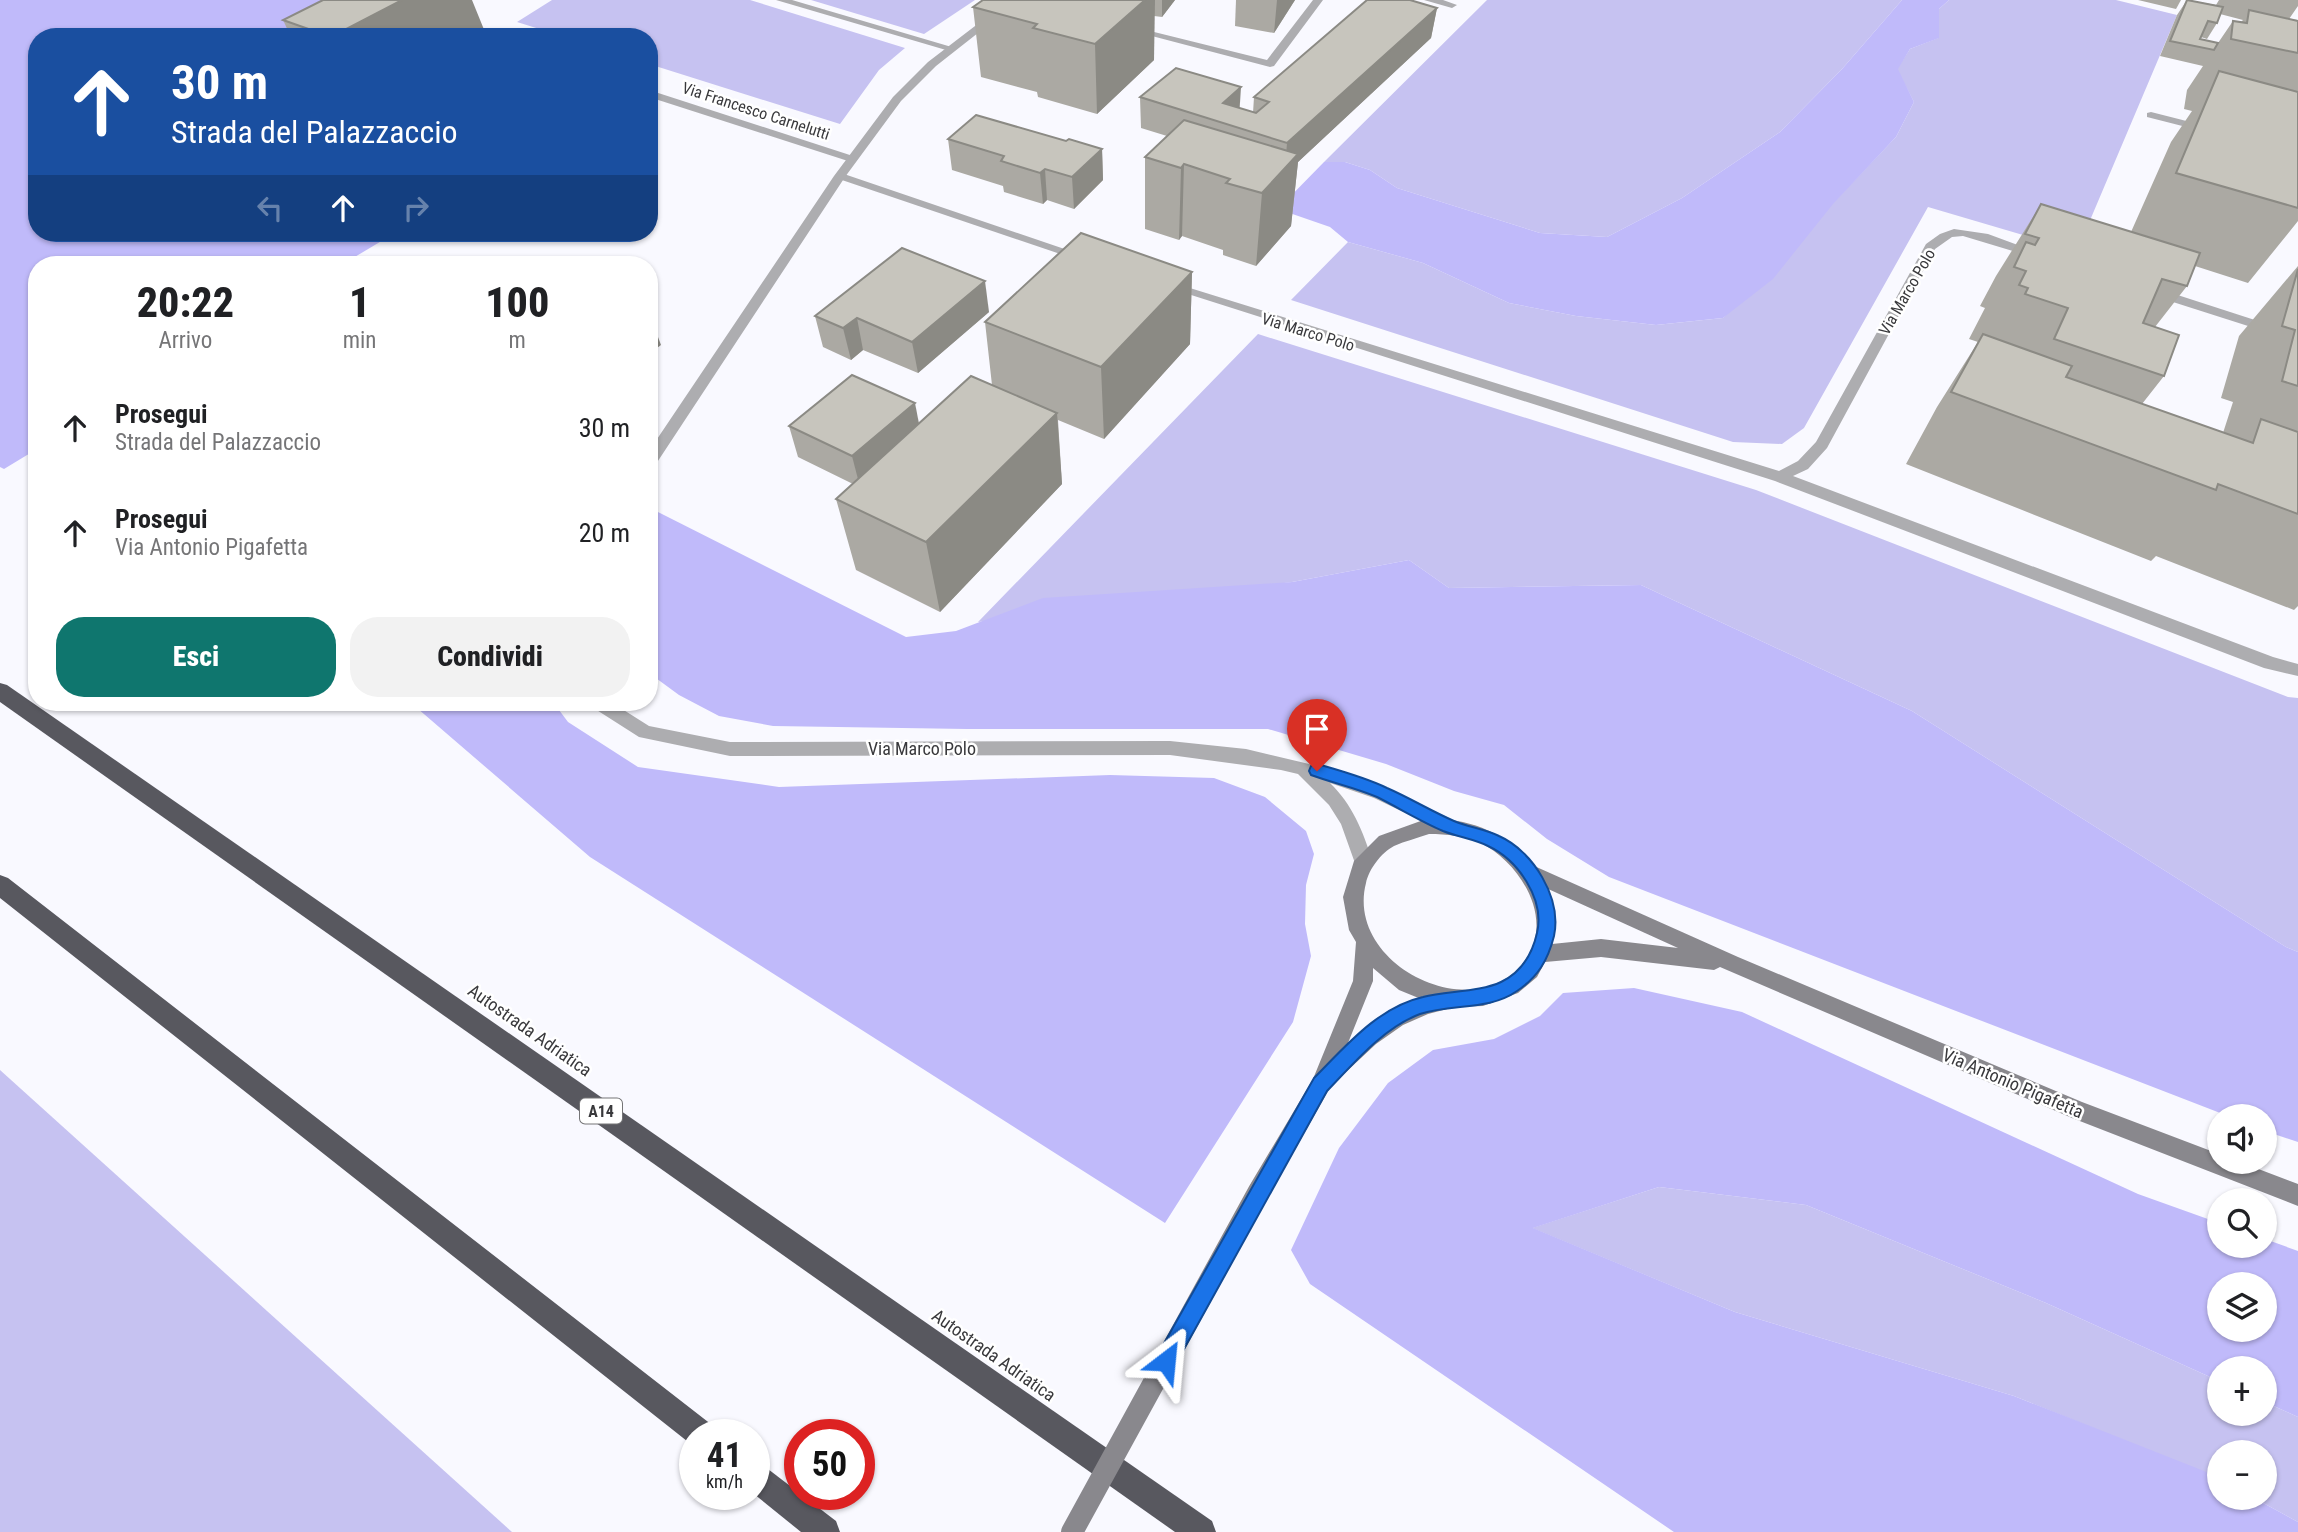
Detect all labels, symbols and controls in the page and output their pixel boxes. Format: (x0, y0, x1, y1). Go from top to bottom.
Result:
text: 30 m (171, 54, 268, 111)
icon: ahead (56, 56, 147, 147)
street label: Via Francesco Carnelutti (680, 78, 832, 144)
text: Strada del Palazzaccio (171, 113, 458, 151)
icon: left (251, 189, 289, 227)
icon: ahead (324, 189, 362, 227)
icon: right (397, 189, 435, 227)
street label: Via Marco Polo (1875, 246, 1939, 338)
text: 20:22 (137, 278, 234, 327)
text: 1 (349, 278, 370, 327)
text: 100 (485, 278, 549, 327)
street label: Via Marco Polo (1259, 309, 1357, 355)
text: Arrivo (158, 327, 212, 354)
text: min (343, 327, 376, 354)
text: m (509, 327, 526, 354)
text: Prosegui (115, 399, 208, 429)
icon: ahead (56, 409, 94, 447)
text: 30 m (579, 413, 630, 443)
text: Strada del Palazzaccio (115, 429, 321, 456)
text: Prosegui (115, 504, 208, 534)
icon: ahead (56, 514, 94, 552)
text: 20 m (579, 518, 630, 548)
text: Via Antonio Pigafetta (115, 534, 308, 561)
button: Esci (56, 617, 336, 697)
button: Condividi (350, 617, 630, 697)
pin (1287, 699, 1347, 771)
icon: arrive (1298, 710, 1336, 748)
street label: Via Marco Polo (868, 738, 976, 759)
street label: Autostrada Adriatica (464, 980, 596, 1080)
street label: Via Antonio Pigafetta (1939, 1044, 2087, 1122)
road number: A14 (580, 1098, 622, 1124)
map controls (2207, 1104, 2277, 1510)
button: sound (2207, 1104, 2277, 1174)
button: search (2207, 1188, 2277, 1258)
button: layers (2207, 1272, 2277, 1342)
street label: Autostrada Adriatica (928, 1305, 1060, 1405)
position arrow (1129, 1324, 1203, 1398)
button: + (2207, 1356, 2277, 1426)
speed limit sign: 50 (784, 1419, 875, 1510)
text: 41 (707, 1435, 742, 1476)
button: − (2207, 1440, 2277, 1510)
text: km/h (706, 1471, 743, 1492)

